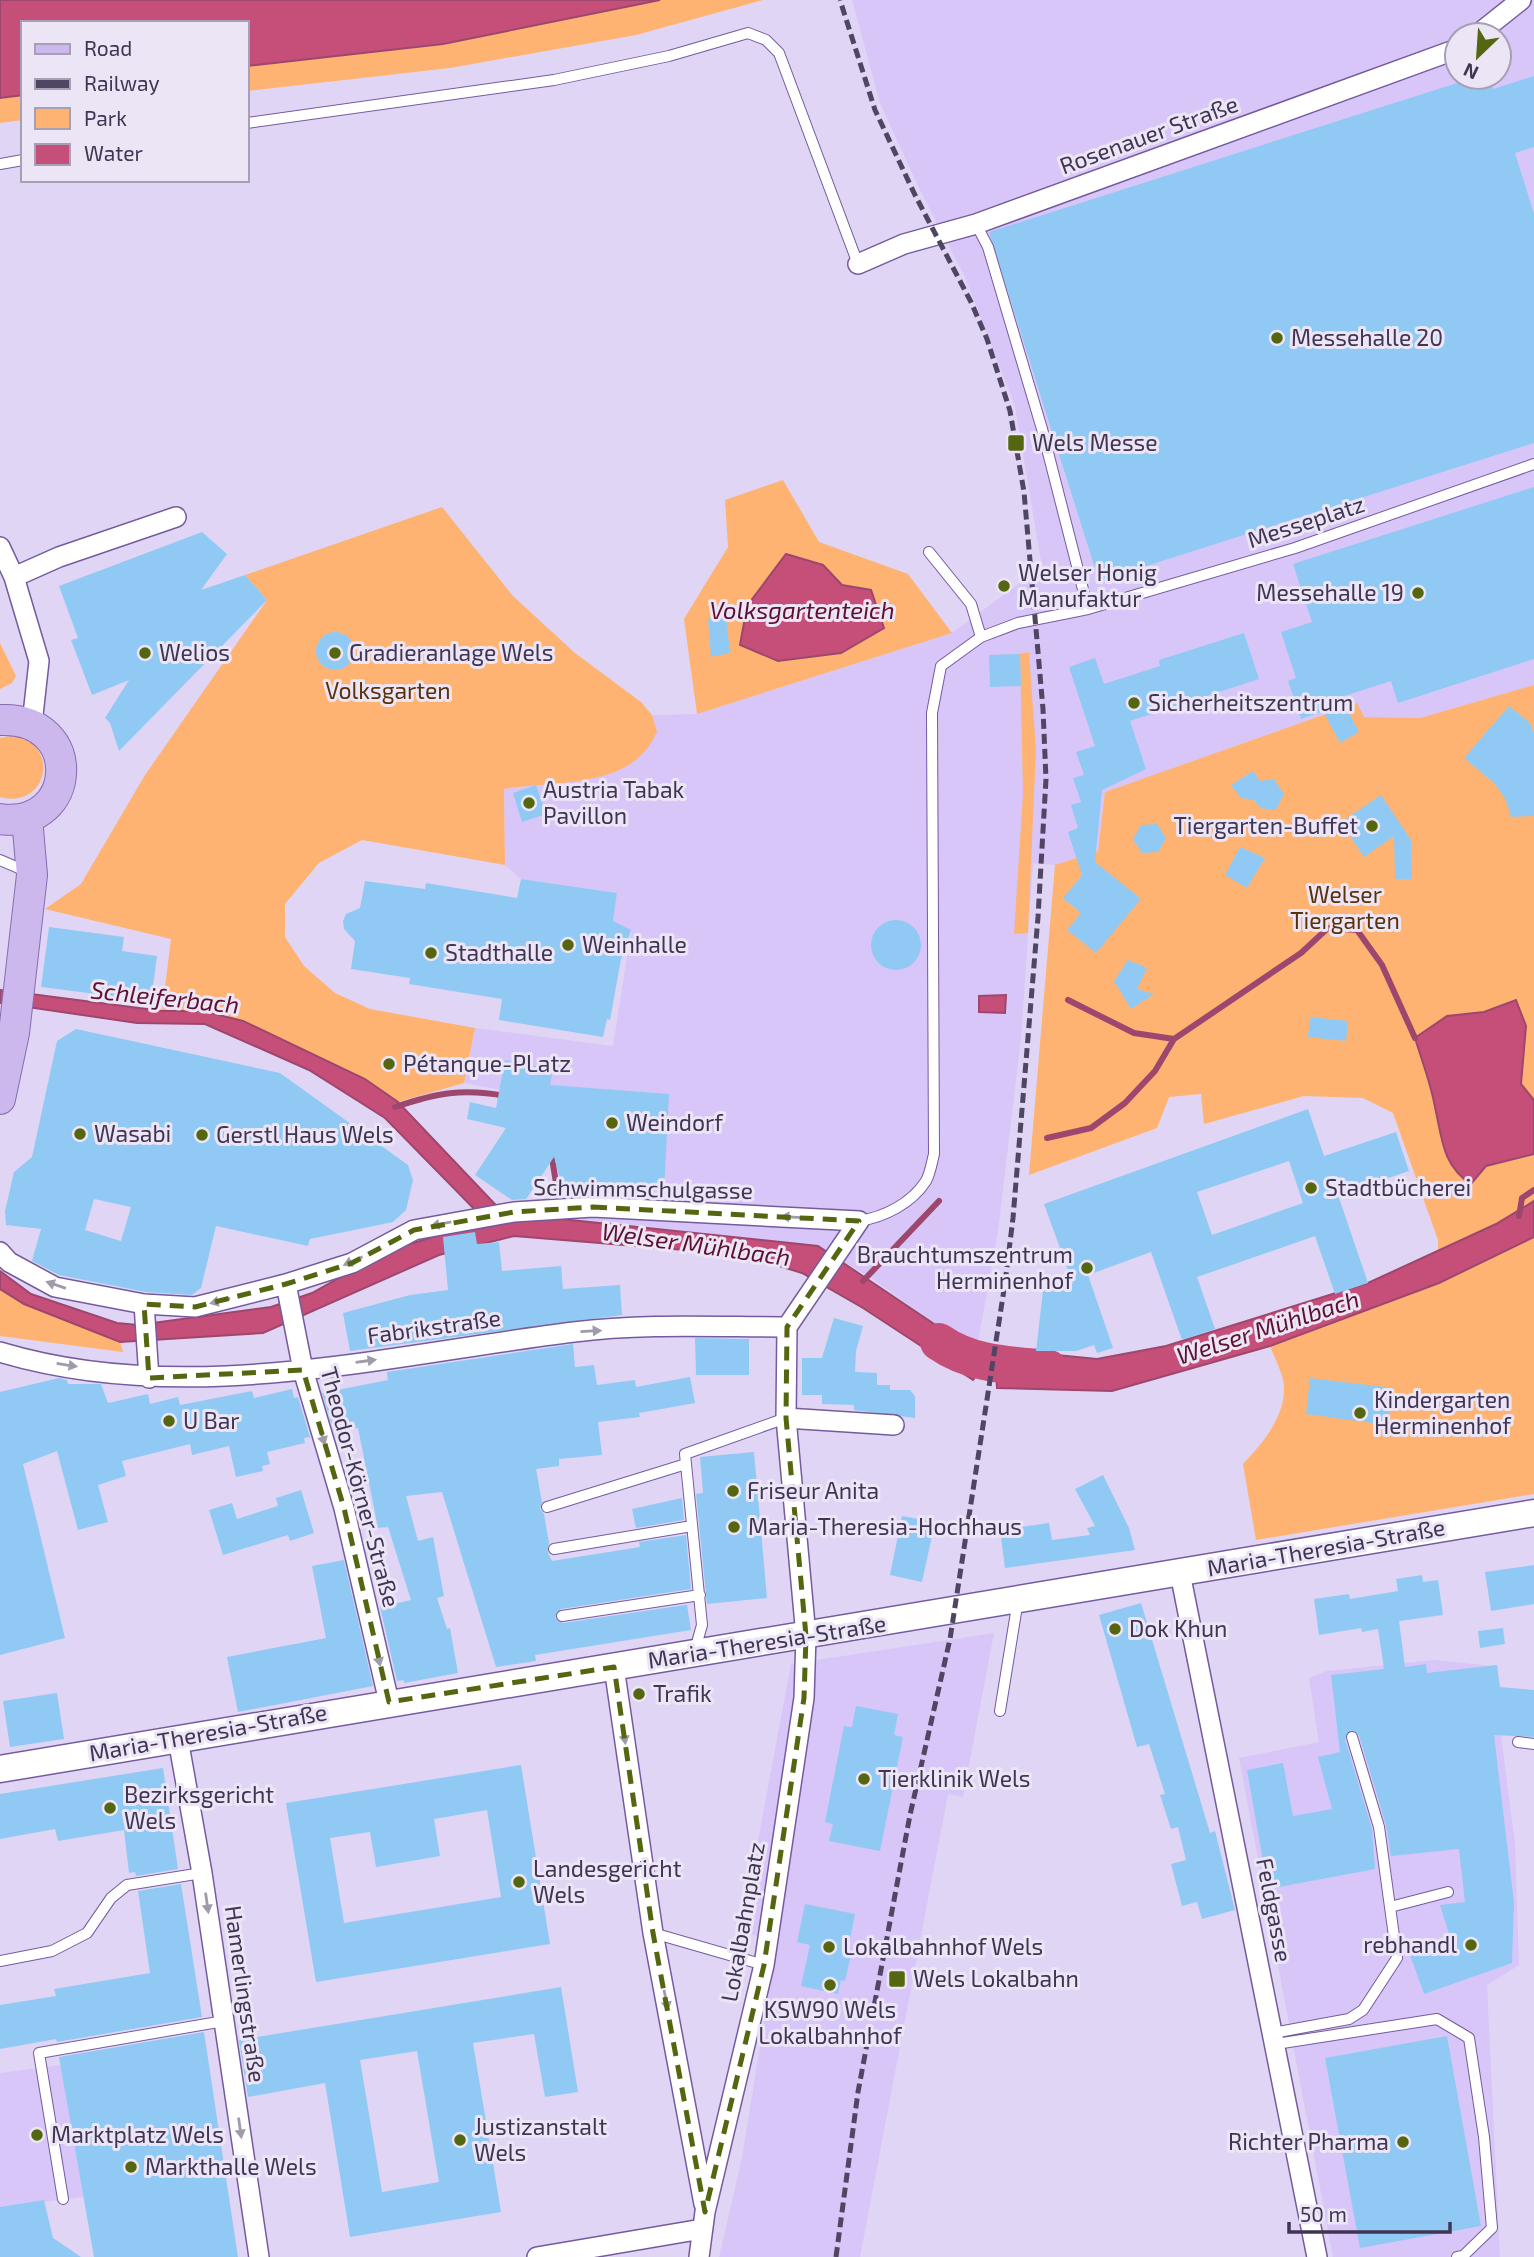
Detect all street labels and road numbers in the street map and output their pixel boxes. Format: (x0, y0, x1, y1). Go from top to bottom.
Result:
street label: Rosenauer Straße (1056, 89, 1242, 179)
street label: Messeplatz (1244, 489, 1368, 553)
street label: Schwimmschulgasse (533, 1172, 753, 1204)
street label: Fabrikstraße (365, 1303, 502, 1349)
street label: Theodor-Körner-Straße (315, 1364, 407, 1610)
street label: Maria-Theresia-Straße (1205, 1512, 1447, 1582)
street label: Maria-Theresia-Straße (646, 1608, 888, 1674)
street label: Maria-Theresia-Straße (87, 1697, 329, 1767)
street label: Lokalbahnplatz (714, 1840, 770, 2004)
street label: Feldgasse (1251, 1855, 1299, 1964)
street label: Hamerlingstraße (220, 1903, 272, 2084)

